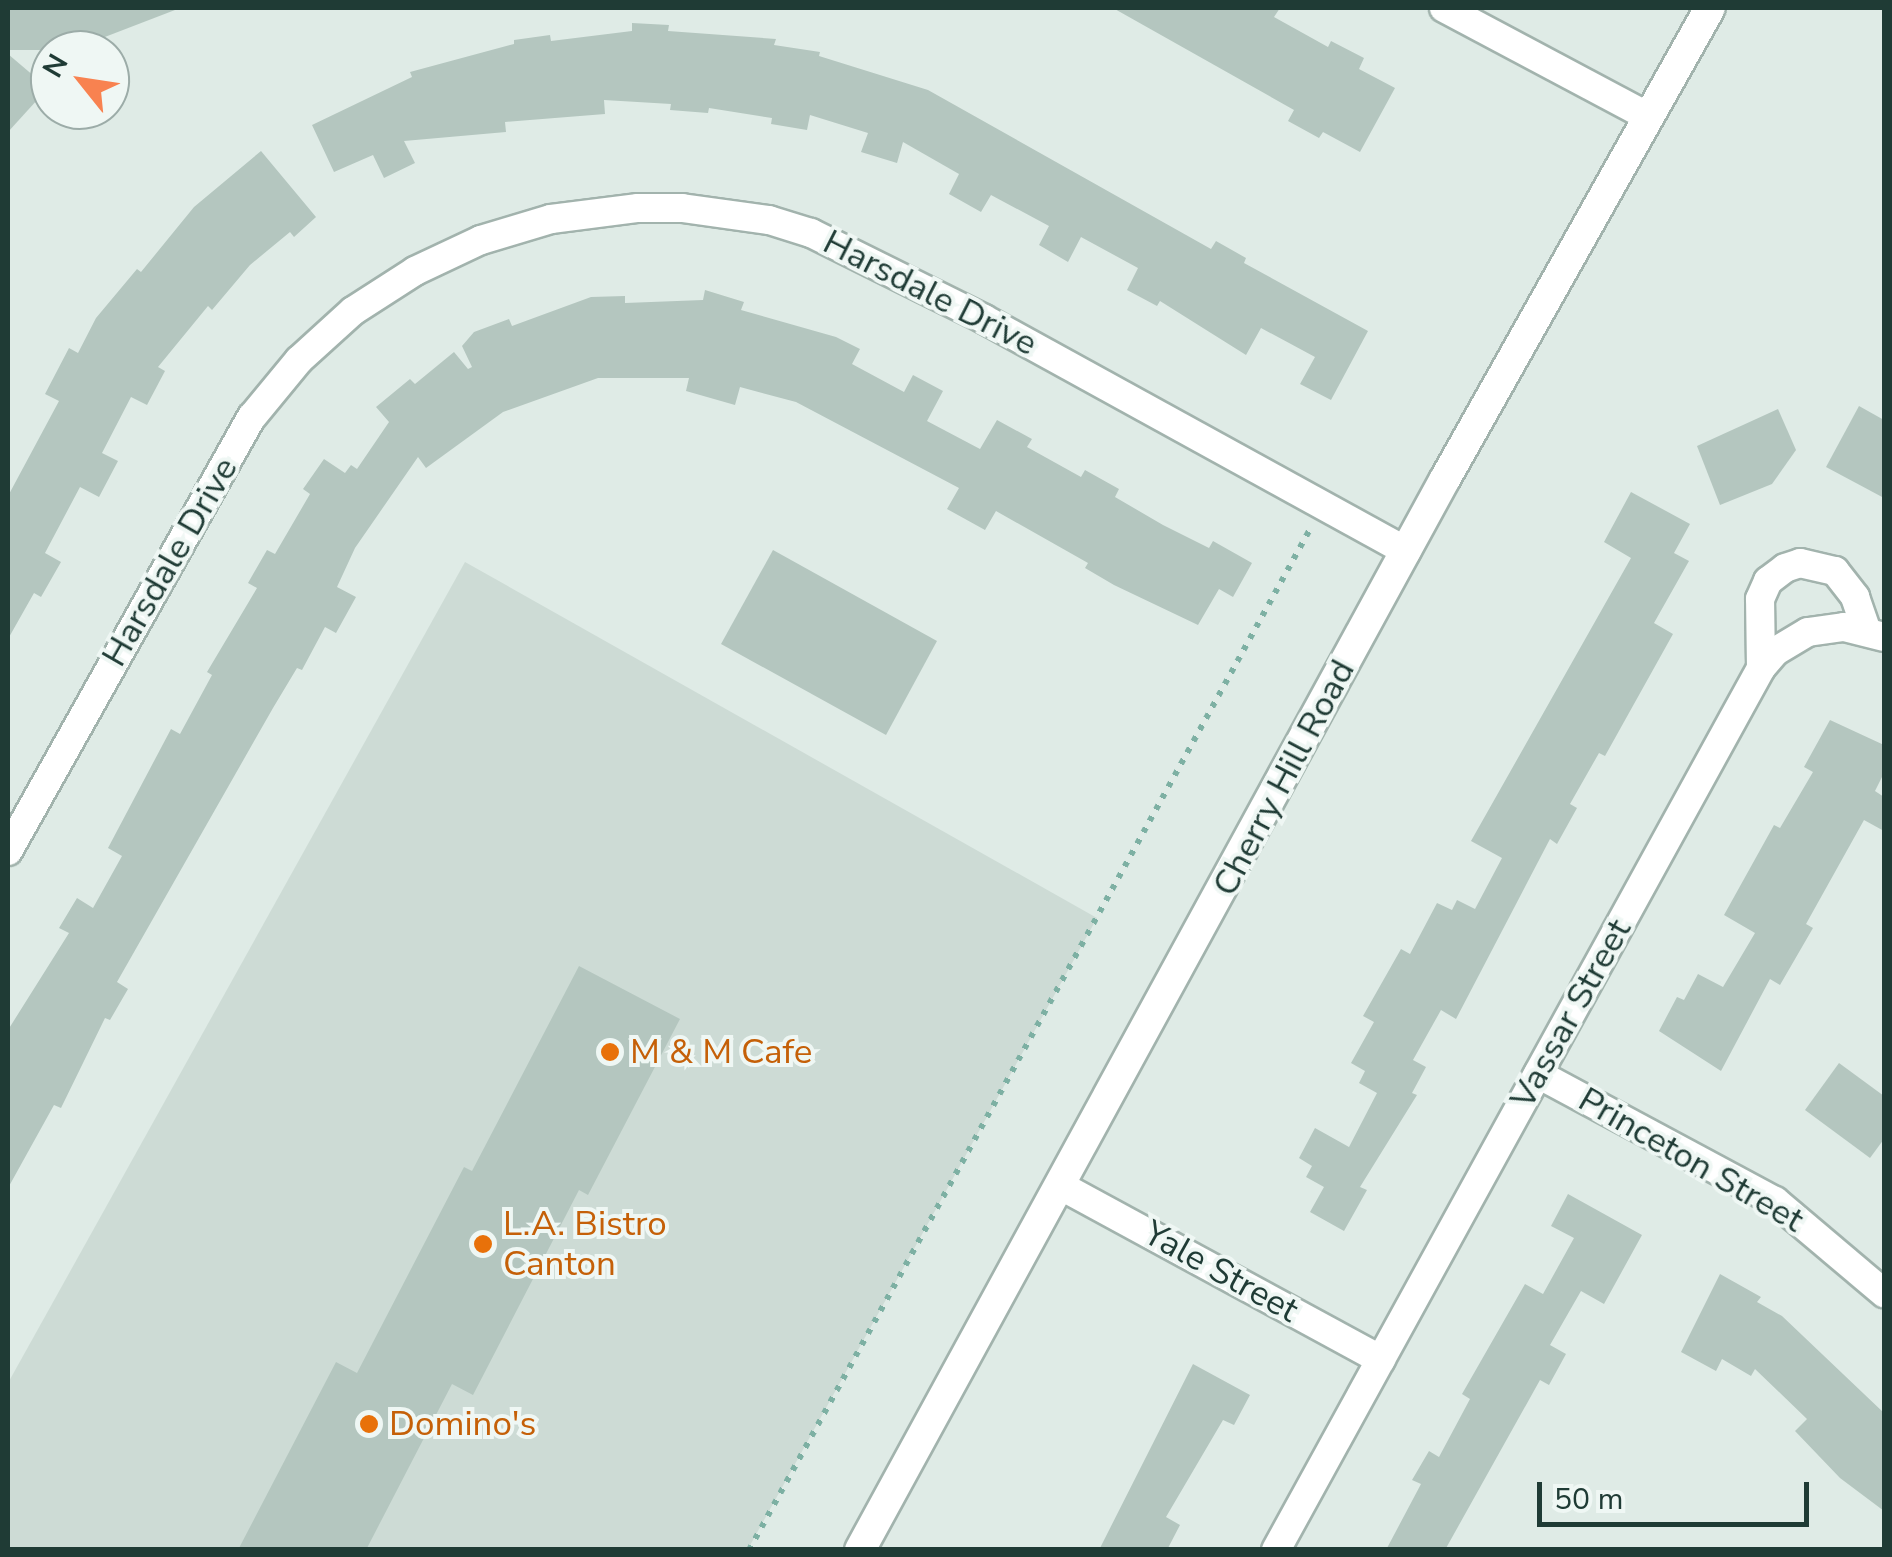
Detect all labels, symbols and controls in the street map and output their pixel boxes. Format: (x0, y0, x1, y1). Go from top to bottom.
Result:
north arrow (30, 30, 130, 130)
text: N (34, 47, 77, 85)
street label: Harsdale Drive (816, 221, 1044, 365)
street label: Harsdale Drive (93, 450, 247, 674)
street label: Cherry Hill Road (1204, 653, 1364, 903)
street label: Vassar Street (1502, 912, 1640, 1116)
place label: M & M Cafe (630, 1031, 812, 1073)
marker: M & M Cafe (599, 1041, 621, 1063)
street label: Princeton Street (1571, 1079, 1811, 1241)
place label: L.A. Bistro Canton (503, 1203, 667, 1285)
street label: Yale Street (1136, 1212, 1306, 1332)
marker: L.A. Bistro Canton (472, 1233, 494, 1255)
place label: Domino's (389, 1403, 536, 1445)
marker: Domino's (358, 1413, 380, 1435)
scale bar (1542, 1462, 1814, 1524)
text: 50 m (1554, 1479, 1623, 1520)

